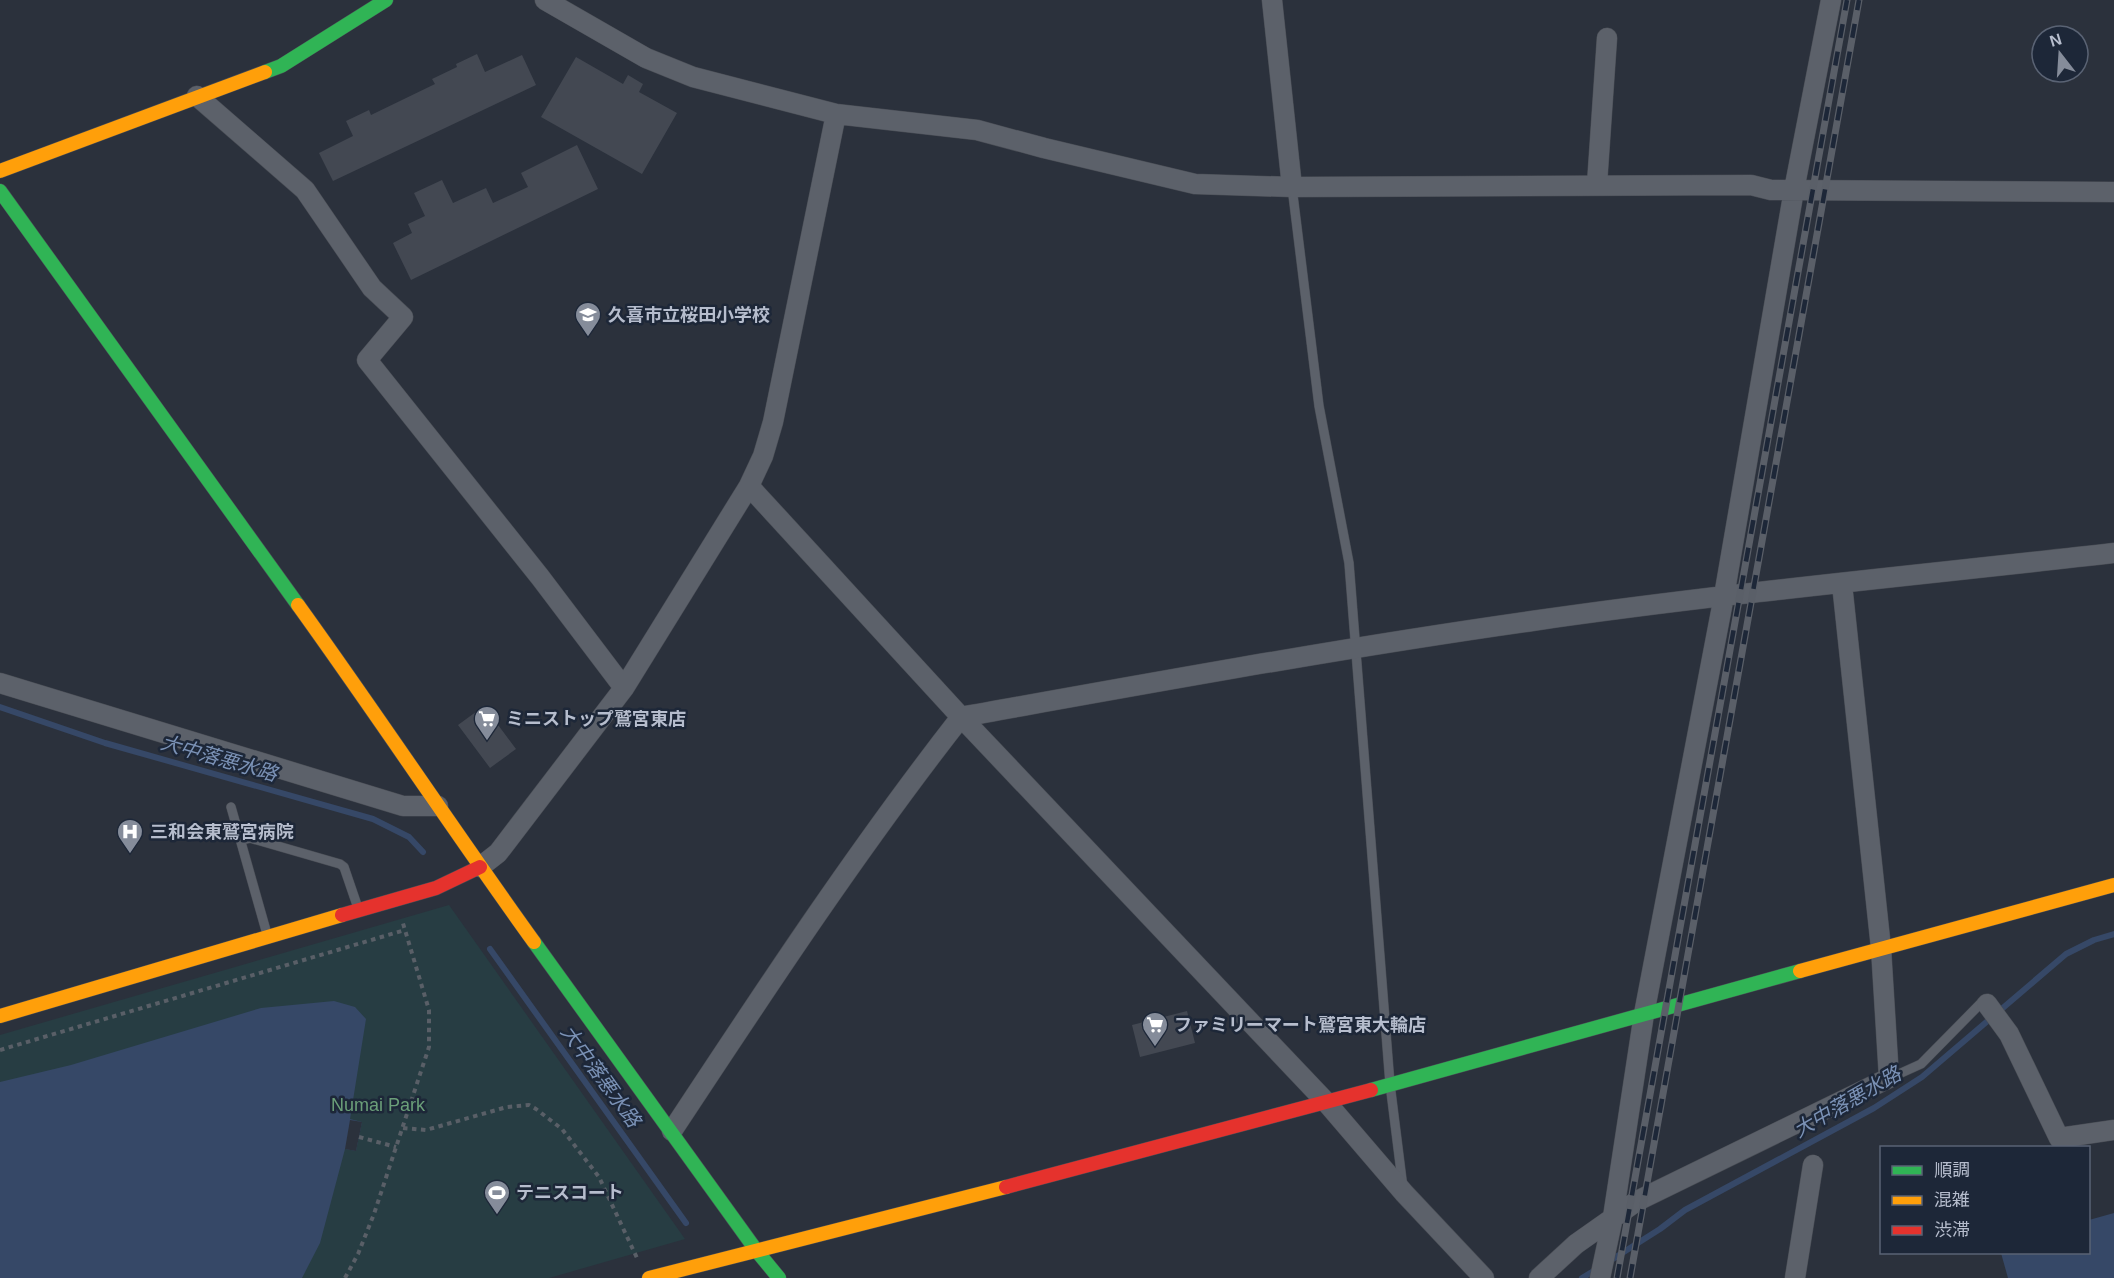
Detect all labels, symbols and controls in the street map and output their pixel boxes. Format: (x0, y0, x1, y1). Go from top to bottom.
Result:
north arrow (2030, 24, 2090, 84)
text: N (2048, 30, 2064, 50)
school or university icon: 久喜市立桜田小学校 (573, 300, 603, 338)
place label: 久喜市立桜田小学校 (608, 305, 770, 325)
supermarket icon: ミニストップ鷲宮東店 (472, 704, 502, 742)
place label: ミニストップ鷲宮東店 (506, 709, 686, 729)
water label: 大中落悪水路 (158, 731, 282, 786)
hospital icon: 三和会東鷲宮病院 (115, 817, 145, 855)
place label: 三和会東鷲宮病院 (150, 822, 294, 842)
supermarket icon: ファミリーマート鷲宮東大輪店 (1140, 1010, 1170, 1048)
place label: ファミリーマート鷲宮東大輪店 (1174, 1015, 1426, 1035)
water label: 大中落悪水路 (557, 1021, 646, 1133)
water label: 大中落悪水路 (1790, 1061, 1906, 1142)
park label: Numai Park (331, 1095, 426, 1115)
legend (1880, 1146, 2090, 1254)
text: 順調 (1934, 1160, 1970, 1180)
sports icon: テニスコート (482, 1178, 512, 1216)
place label: テニスコート (516, 1183, 624, 1203)
text: 混雑 (1934, 1190, 1970, 1210)
text: 渋滞 (1934, 1220, 1970, 1240)

